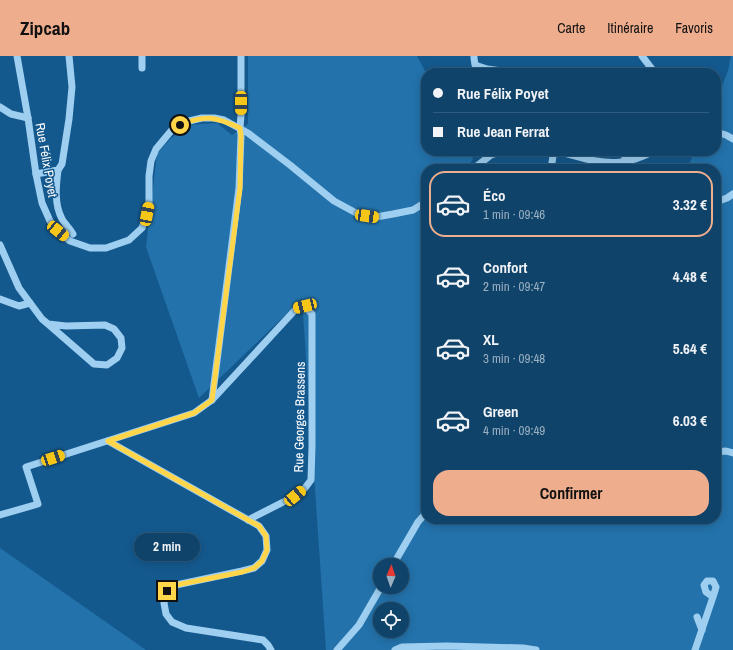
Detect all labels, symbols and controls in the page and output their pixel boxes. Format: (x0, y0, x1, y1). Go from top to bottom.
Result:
text: Zipcab (20, 15, 70, 41)
text: Carte (557, 19, 585, 37)
text: Itinéraire (607, 19, 653, 37)
text: Favoris (675, 19, 713, 37)
text: Rue Félix Poyet (457, 83, 549, 104)
car (235, 91, 247, 115)
route start (171, 116, 189, 134)
text: Rue Jean Ferrat (457, 121, 549, 142)
street label: Rue Félix Poyet (32, 122, 61, 199)
text: Éco (483, 185, 506, 206)
icon: car (435, 186, 471, 222)
text: 3.32 € (673, 194, 707, 215)
car (139, 201, 155, 227)
text: 1 min · 09:46 (483, 206, 545, 223)
car (354, 208, 380, 224)
car (45, 219, 71, 243)
text: Confort (483, 257, 527, 278)
icon: car (435, 258, 471, 294)
text: 4.48 € (673, 266, 707, 287)
text: 2 min · 09:47 (483, 278, 545, 295)
car (292, 297, 318, 315)
text: XL (483, 329, 499, 350)
icon: car (435, 330, 471, 366)
text: 5.64 € (673, 338, 707, 359)
text: 3 min · 09:48 (483, 350, 545, 367)
street label: Rue Georges Brassens (290, 361, 309, 473)
text: Green (483, 401, 519, 422)
icon: car (435, 402, 471, 438)
text: 6.03 € (673, 410, 707, 431)
text: 4 min · 09:49 (483, 422, 545, 439)
car (40, 449, 66, 467)
button: Confirmer (433, 470, 709, 516)
car (282, 484, 308, 508)
callout: 2 min (134, 533, 200, 561)
text: 2 min (153, 538, 181, 555)
north arrow (373, 558, 409, 594)
map controls (373, 558, 409, 638)
route end (158, 582, 176, 600)
button: locate (373, 602, 409, 638)

